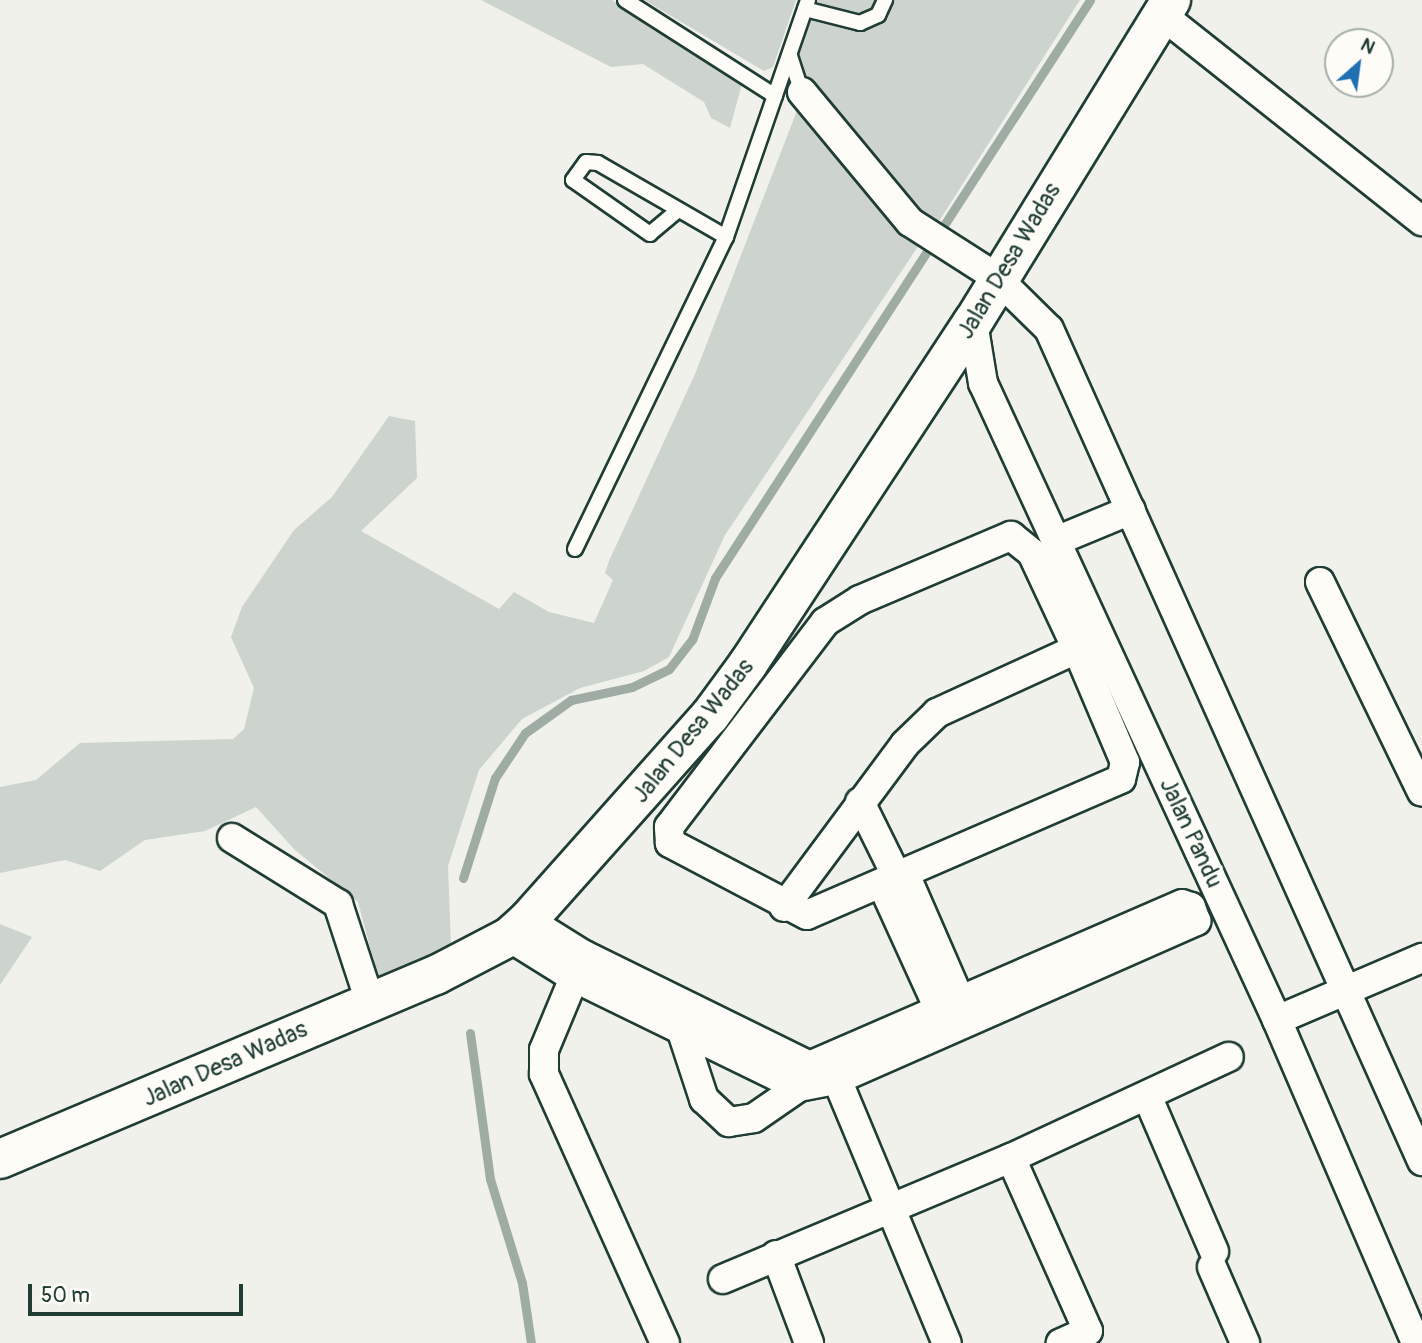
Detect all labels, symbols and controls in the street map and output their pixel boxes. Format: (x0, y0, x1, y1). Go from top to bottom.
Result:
north arrow (1324, 28, 1394, 98)
text: N (1357, 33, 1379, 60)
street label: Jalan Desa Wadas (951, 178, 1067, 344)
street label: Jalan Desa Wadas (626, 653, 760, 809)
street label: Jalan Pandu (1153, 774, 1229, 892)
street label: Jalan Desa Wadas (138, 1015, 312, 1113)
scale bar (32, 1270, 247, 1314)
text: 50 m (41, 1282, 90, 1309)

